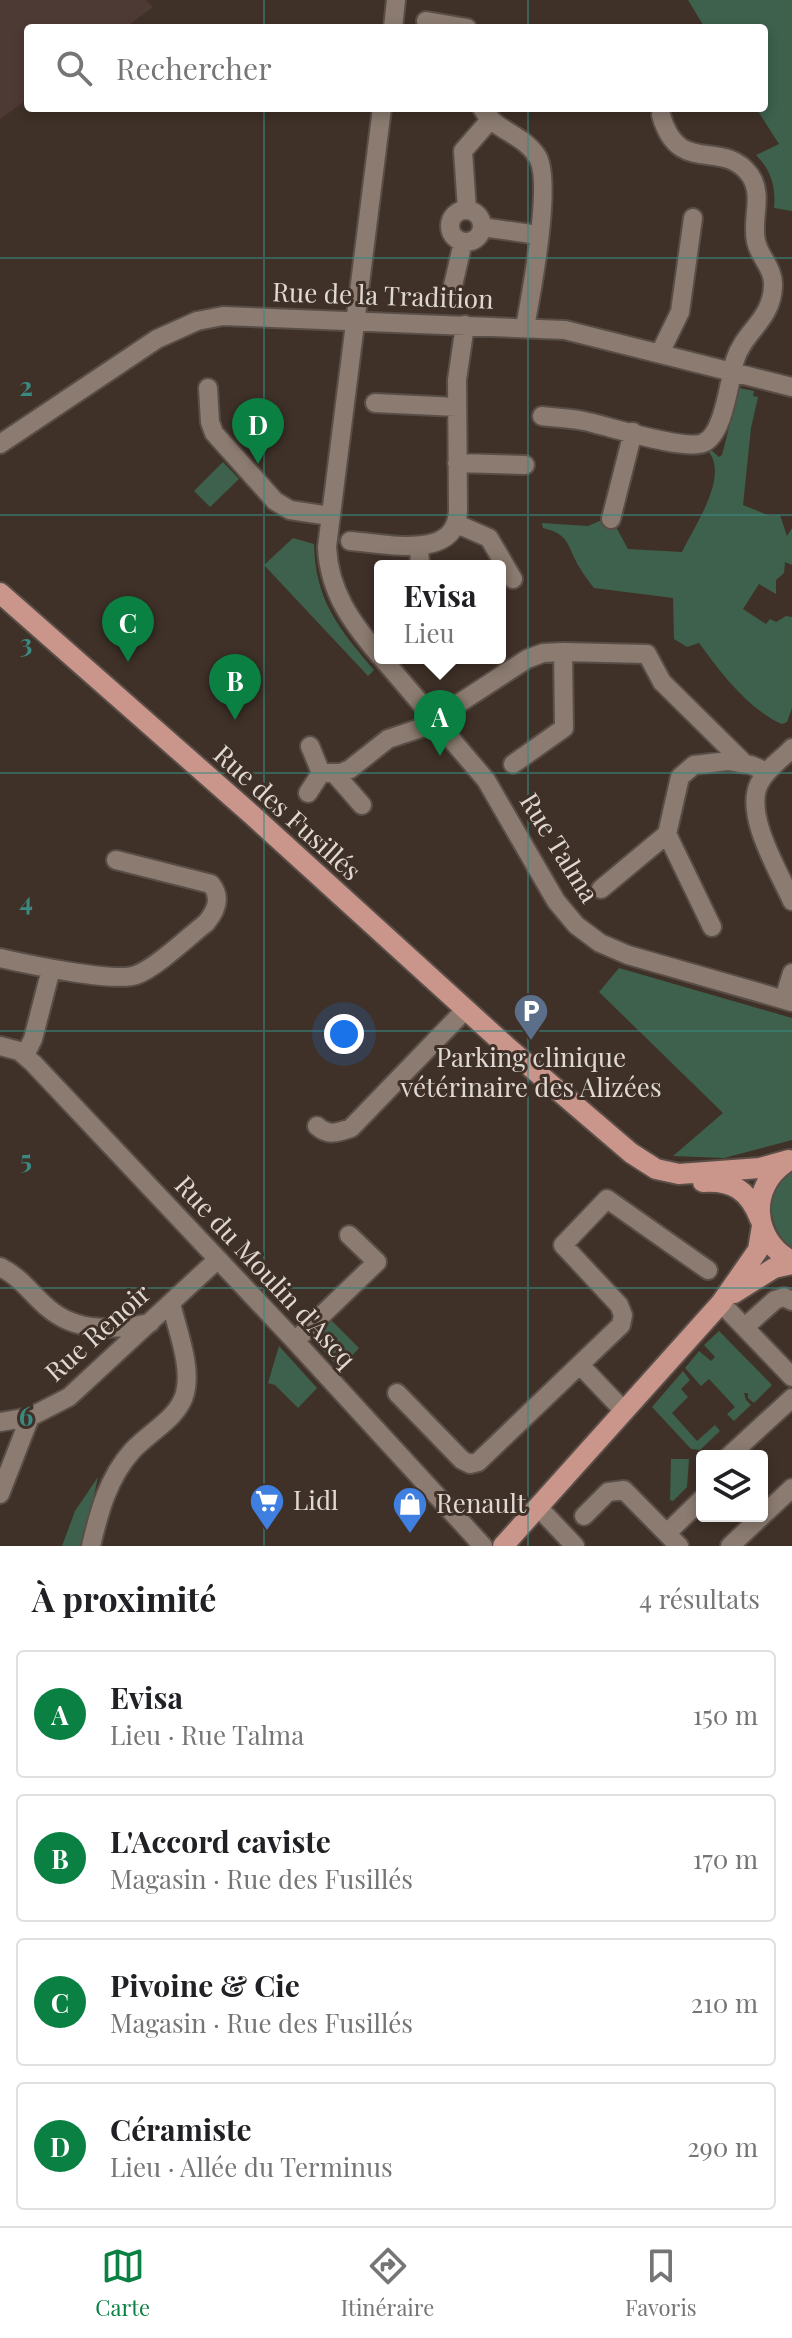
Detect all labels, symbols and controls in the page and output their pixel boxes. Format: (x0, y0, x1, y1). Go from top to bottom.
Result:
search box (24, 24, 768, 112)
icon: search (52, 46, 96, 90)
text: Rechercher (116, 48, 272, 88)
street label: Rue de la Tradition (272, 273, 495, 316)
text: 2 (19, 368, 33, 403)
pin: D (232, 398, 284, 464)
popup (374, 560, 506, 664)
text: Evisa (404, 575, 476, 615)
pin: C (102, 596, 154, 662)
text: Lieu (404, 615, 455, 650)
text: 3 (20, 625, 32, 660)
pin: B (209, 654, 261, 720)
pin: A (414, 690, 466, 756)
street label: Rue des Fusillés (207, 736, 369, 887)
street label: Rue Talma (513, 786, 608, 909)
text: 4 (19, 883, 33, 918)
parking icon: Parking clinique vétérinaire des Alizées (512, 992, 550, 1042)
your location (324, 1014, 364, 1054)
place label: Parking clinique vétérinaire des Alizées (399, 1039, 662, 1104)
text: 5 (20, 1141, 32, 1176)
street label: Rue du Moulin d'Ascq (168, 1167, 365, 1375)
street label: Rue Renoir (37, 1275, 158, 1389)
text: 6 (19, 1398, 33, 1433)
map controls (696, 1450, 768, 1522)
button: layers (696, 1450, 768, 1522)
supermarket icon: Lidl (248, 1482, 286, 1532)
place label: Lidl (293, 1482, 338, 1517)
shop icon: Renault (391, 1485, 429, 1535)
place label: Renault (436, 1485, 527, 1520)
text: À proximité (32, 1575, 216, 1621)
text: 4 résultats (639, 1581, 760, 1616)
text: Evisa (110, 1677, 183, 1717)
text: A (51, 1697, 69, 1732)
text: 150 m (693, 1697, 758, 1732)
text: Lieu · Rue Talma (110, 1717, 304, 1752)
text: L'Accord caviste (110, 1821, 331, 1861)
text: B (51, 1841, 69, 1876)
text: 170 m (693, 1841, 758, 1876)
text: Magasin · Rue des Fusillés (110, 1861, 413, 1896)
text: Pivoine & Cie (110, 1965, 300, 2005)
text: C (51, 1985, 69, 2020)
text: 210 m (691, 1985, 758, 2020)
text: Magasin · Rue des Fusillés (110, 2005, 413, 2040)
text: Céramiste (110, 2109, 252, 2149)
text: D (50, 2129, 70, 2164)
text: 290 m (687, 2129, 758, 2164)
text: Lieu · Allée du Terminus (110, 2149, 393, 2184)
tab: Carte (95, 2244, 150, 2322)
tab: Itinéraire (341, 2244, 434, 2322)
tab: Favoris (625, 2244, 697, 2322)

